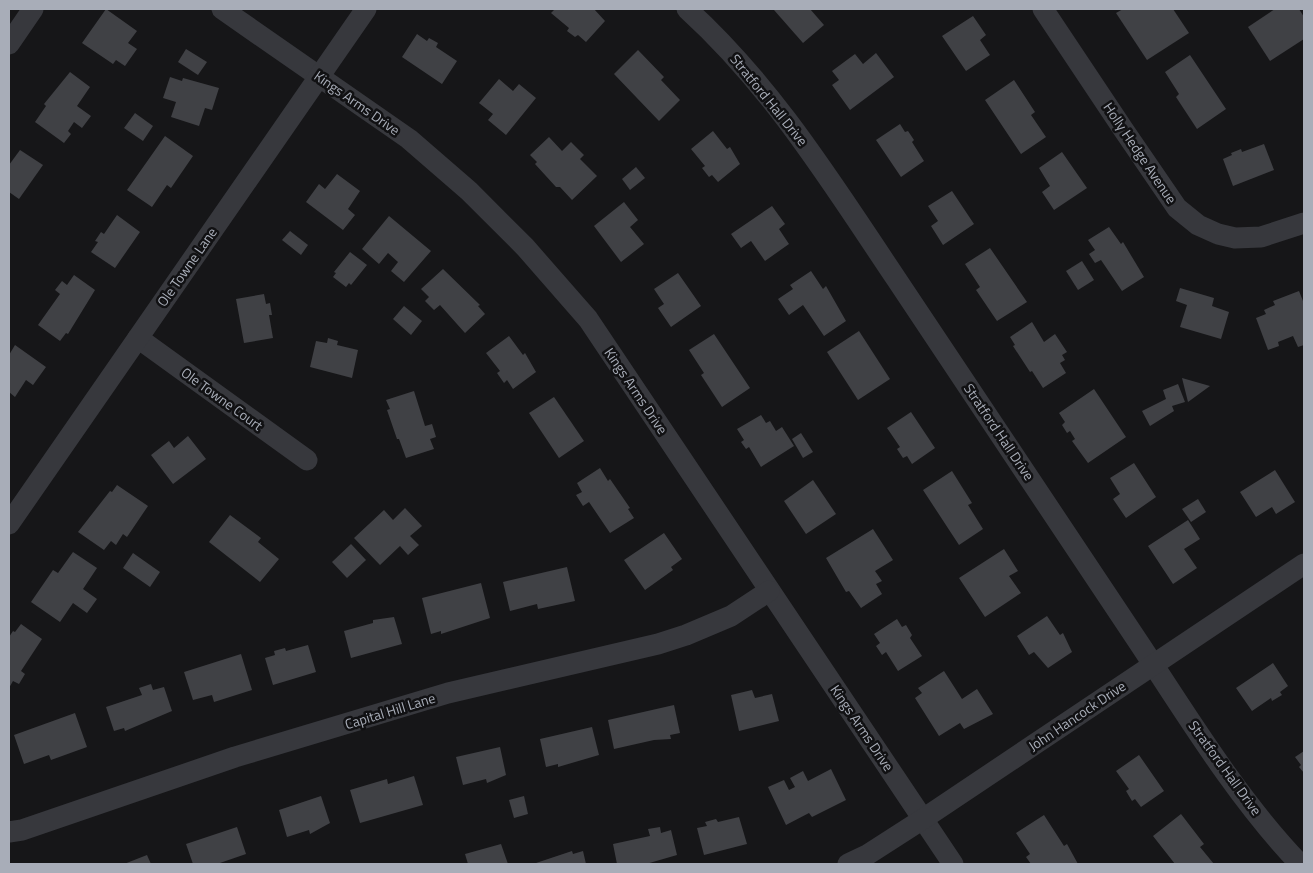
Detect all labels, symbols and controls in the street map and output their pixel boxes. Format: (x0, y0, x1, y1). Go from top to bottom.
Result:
street label: Stratford Hall Drive (726, 49, 813, 150)
street label: Kings Arms Drive (310, 65, 404, 140)
street label: Holly Hedge Avenue (1099, 98, 1182, 208)
street label: Ole Towne Lane (151, 223, 222, 311)
street label: Kings Arms Drive (600, 343, 673, 438)
street label: Ole Towne Court (177, 362, 268, 435)
street label: Stratford Hall Drive (959, 379, 1040, 484)
street label: John Hancock Drive (1024, 675, 1130, 756)
street label: Kings Arms Drive (826, 680, 899, 775)
street label: Capital Hill Lane (342, 687, 438, 734)
street label: Stratford Hall Drive (1184, 716, 1267, 820)

